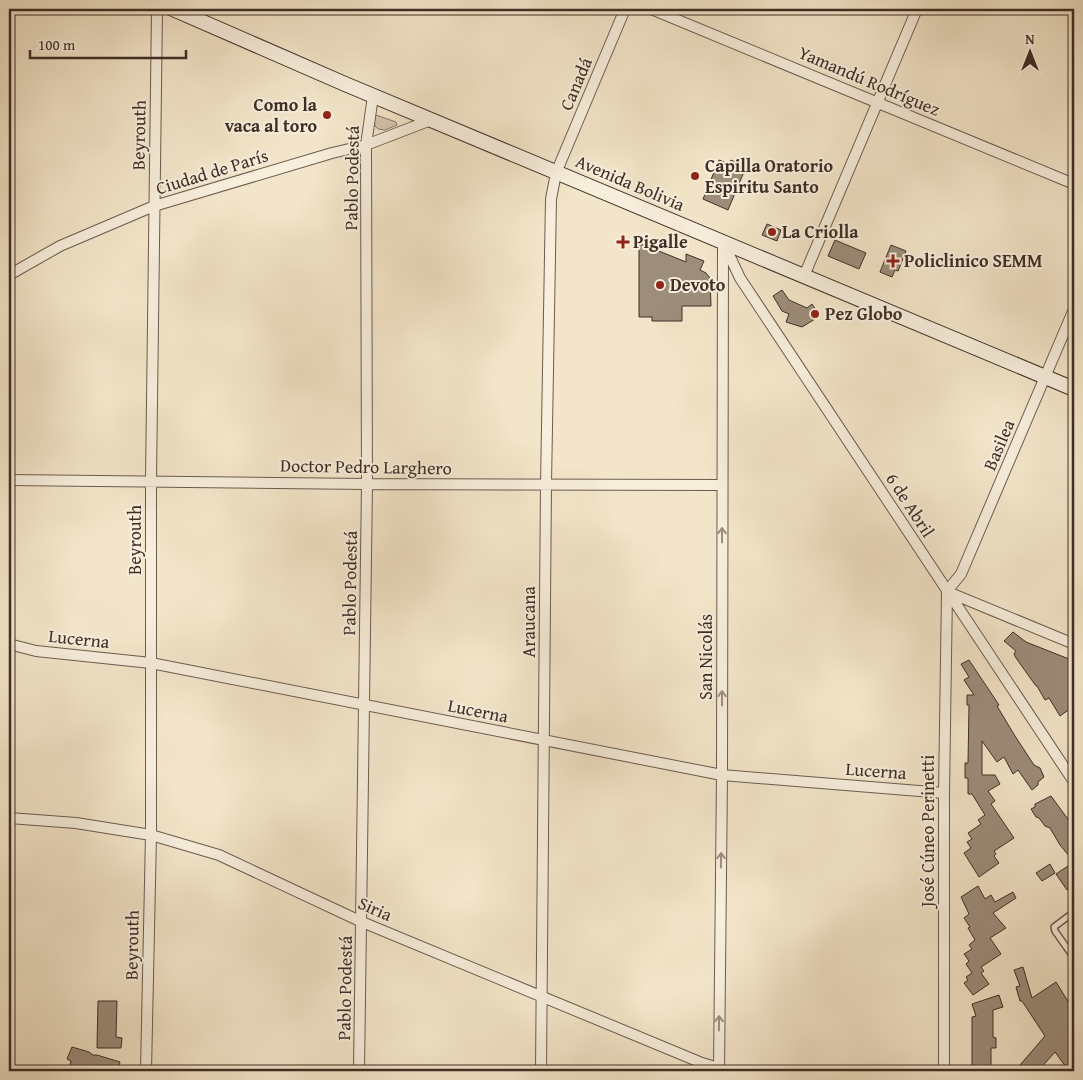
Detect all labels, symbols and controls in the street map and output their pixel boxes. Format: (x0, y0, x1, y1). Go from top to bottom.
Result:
scale bar (30, 28, 186, 60)
north arrow (1006, 28, 1056, 78)
text: N (1025, 29, 1035, 49)
text: 100 m (38, 34, 76, 55)
street label: Yamandú Rodríguez (794, 39, 944, 123)
street label: Canadá (552, 53, 599, 114)
place label: Como la vaca al toro (225, 91, 318, 139)
street label: Beyrouth (124, 100, 153, 170)
marker: Como la vaca al toro (321, 109, 333, 121)
street label: Pablo Podestá (337, 125, 366, 231)
street label: Ciudad de París (152, 142, 271, 201)
street label: Avenida Bolivia (571, 147, 689, 218)
place label: Capilla Oratorio Espiritu Santo (705, 152, 833, 200)
marker: Capilla Oratorio Espiritu Santo (689, 170, 701, 182)
place label: La Criolla (782, 218, 859, 245)
marker: La Criolla (766, 226, 778, 238)
place label: Pigalle (633, 228, 688, 255)
marker: Pigalle (617, 236, 629, 248)
place label: Policlinico SEMM (904, 247, 1043, 274)
marker: Policlinico SEMM (886, 254, 900, 268)
place label: Devoto (670, 271, 726, 298)
marker: Devoto (654, 279, 666, 291)
place label: Pez Globo (825, 300, 903, 327)
marker: Pez Globo (809, 308, 821, 320)
street label: Basilea (976, 415, 1021, 474)
street label: Doctor Pedro Larghero (280, 452, 452, 481)
street label: 6 de Abril (879, 467, 941, 542)
street label: Beyrouth (121, 505, 148, 575)
one-way arrow (717, 527, 727, 544)
street label: Pablo Podestá (335, 530, 364, 636)
street label: Araucana (515, 586, 542, 658)
street label: San Nicolás (692, 614, 719, 700)
street label: Lucerna (47, 622, 111, 655)
one-way arrow (717, 690, 727, 706)
street label: Lucerna (446, 691, 511, 730)
street label: Lucerna (845, 755, 908, 786)
street label: José Cúneo Perinetti (914, 755, 941, 909)
one-way arrow (716, 852, 726, 868)
street label: Siria (354, 889, 397, 928)
street label: Beyrouth (117, 910, 146, 980)
street label: Pablo Podestá (330, 935, 359, 1041)
one-way arrow (714, 1015, 724, 1031)

